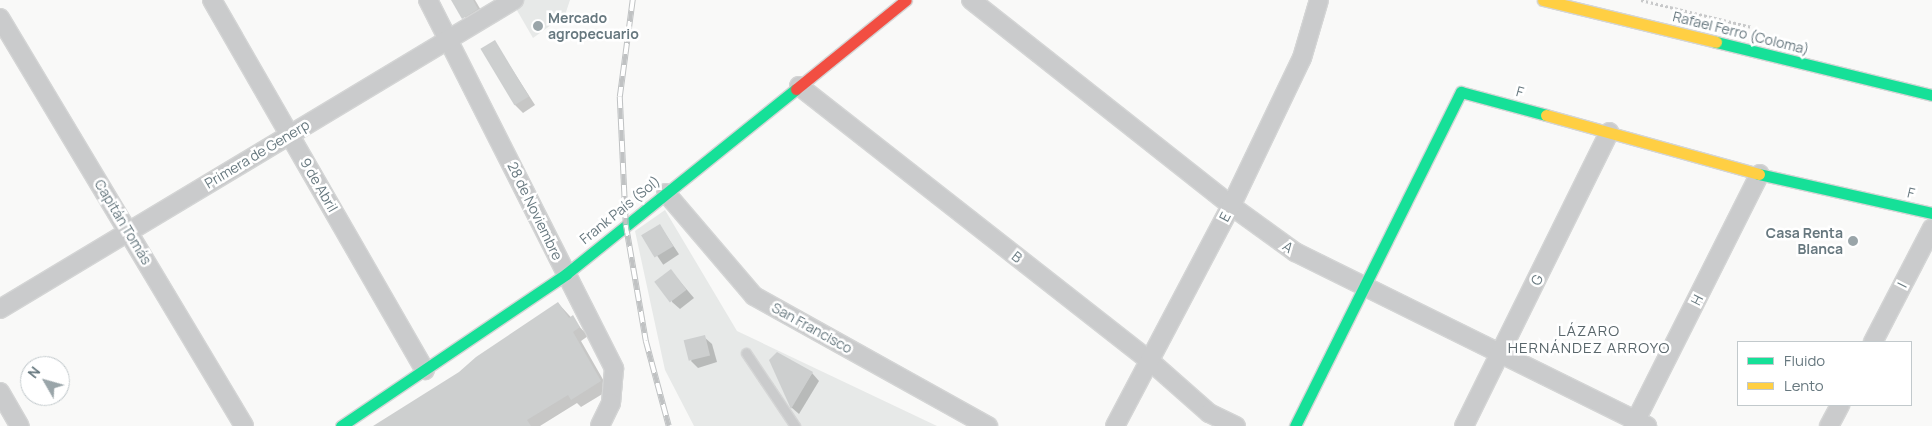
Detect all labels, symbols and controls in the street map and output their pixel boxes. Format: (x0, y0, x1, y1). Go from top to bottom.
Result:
street label: Rafael Ferro (Coloma) (1671, 8, 1811, 58)
place label: Mercado agropecuario (548, 10, 639, 42)
marker: Mercado agropecuario (532, 20, 544, 32)
street label: F (1514, 83, 1526, 101)
street label: Primera de Generp (202, 116, 312, 192)
street label: 9 de Abril (297, 155, 341, 215)
street label: 28 de Noviembre (504, 159, 566, 263)
street label: Frank País (Sol) (576, 172, 664, 248)
street label: Capitán Tomás (91, 176, 155, 268)
street label: F (1906, 184, 1916, 202)
street label: E (1216, 210, 1234, 224)
place label: Casa Renta Blanca (1766, 225, 1843, 258)
marker: Casa Renta Blanca (1847, 235, 1859, 247)
street label: A (1280, 238, 1296, 256)
street label: B (1008, 248, 1026, 266)
street label: G (1527, 272, 1547, 288)
street label: I (1894, 280, 1910, 290)
street label: H (1687, 292, 1707, 308)
street label: San Francisco (769, 299, 855, 357)
district label: LÁZARO HERNÁNDEZ ARROYO (1506, 321, 1672, 356)
legend (1737, 341, 1912, 406)
text: Fluido (1784, 350, 1825, 371)
north arrow (20, 356, 70, 406)
text: N (23, 362, 44, 382)
text: Lento (1784, 375, 1824, 396)

